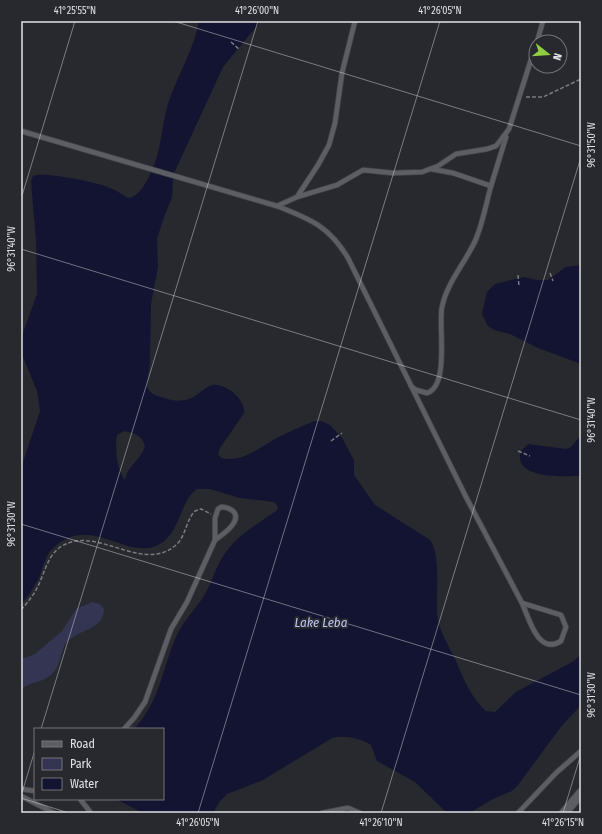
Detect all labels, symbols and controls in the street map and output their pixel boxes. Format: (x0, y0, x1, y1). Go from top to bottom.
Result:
text: 41°25'55"N (54, 5, 96, 17)
text: 41°26'00"N (235, 5, 279, 17)
text: 41°26'05"N (418, 5, 462, 17)
north arrow (528, 34, 568, 74)
text: N (550, 52, 564, 62)
text: 96°31'50"W (586, 122, 598, 168)
text: 96°31'40"W (6, 226, 18, 272)
text: 96°31'40"W (586, 397, 598, 443)
text: 96°31'30"W (6, 501, 18, 547)
water label: Lake Leba (295, 615, 348, 630)
text: 96°31'30"W (586, 672, 598, 718)
legend (34, 728, 164, 800)
text: Road (70, 737, 95, 751)
text: Park (70, 757, 92, 771)
text: Water (70, 777, 99, 791)
text: 41°26'05"N (176, 817, 220, 829)
text: 41°26'10"N (360, 817, 402, 829)
text: 41°26'15"N (542, 817, 584, 829)

